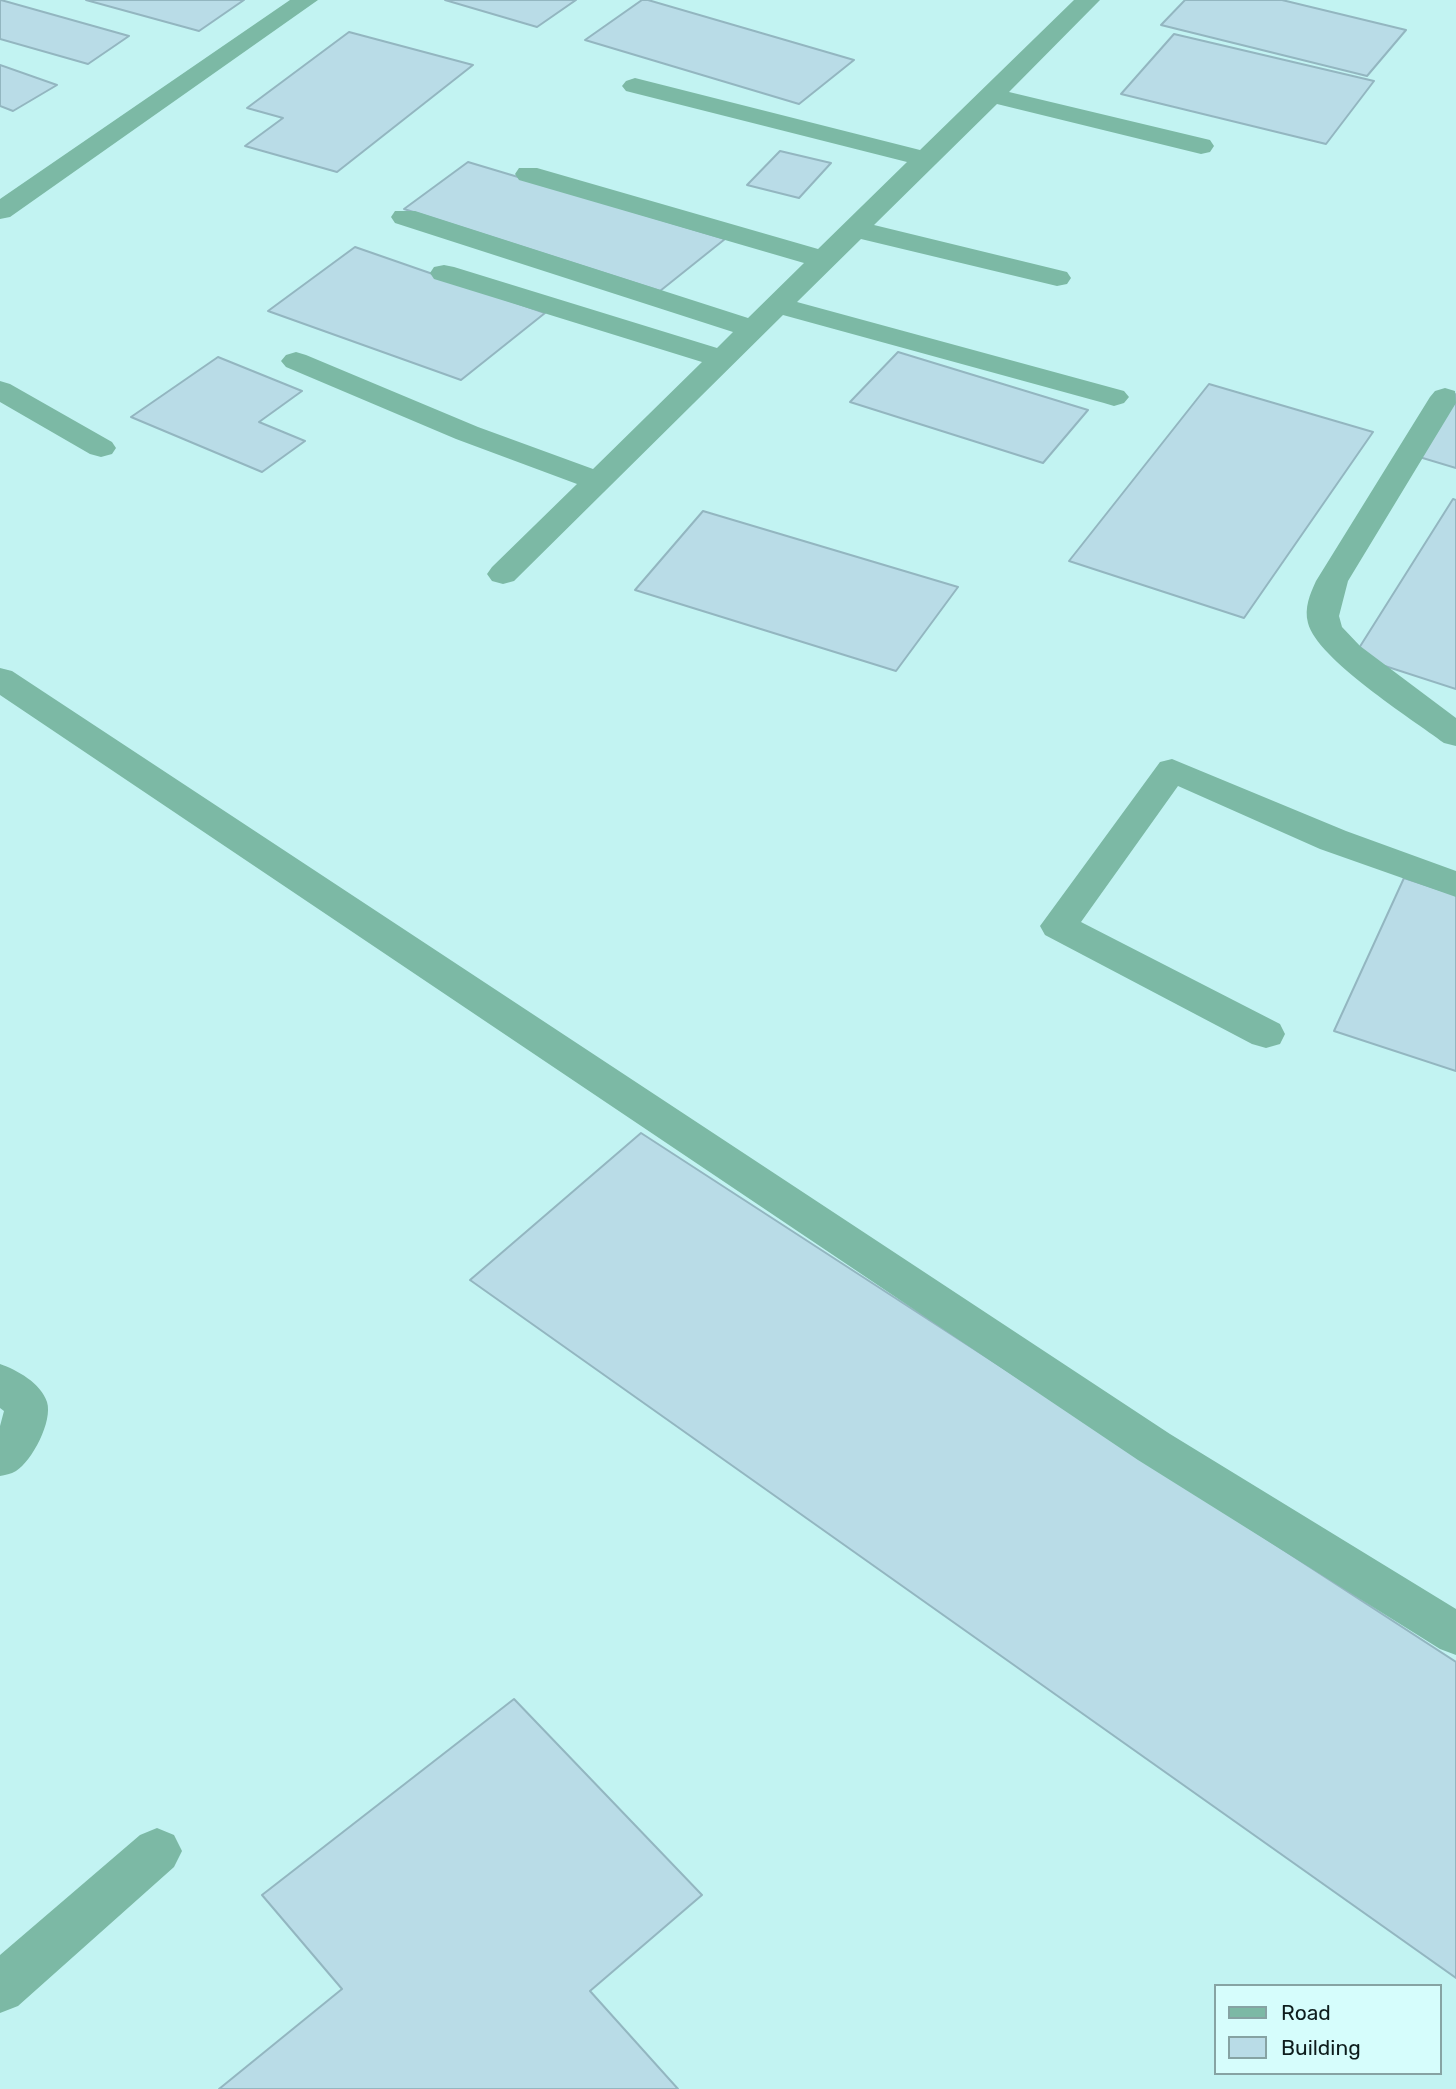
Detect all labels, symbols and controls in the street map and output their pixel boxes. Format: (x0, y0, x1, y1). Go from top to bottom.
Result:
legend (1214, 1984, 1442, 2075)
text: Road (1281, 2000, 1331, 2025)
text: Building (1281, 2035, 1361, 2060)

